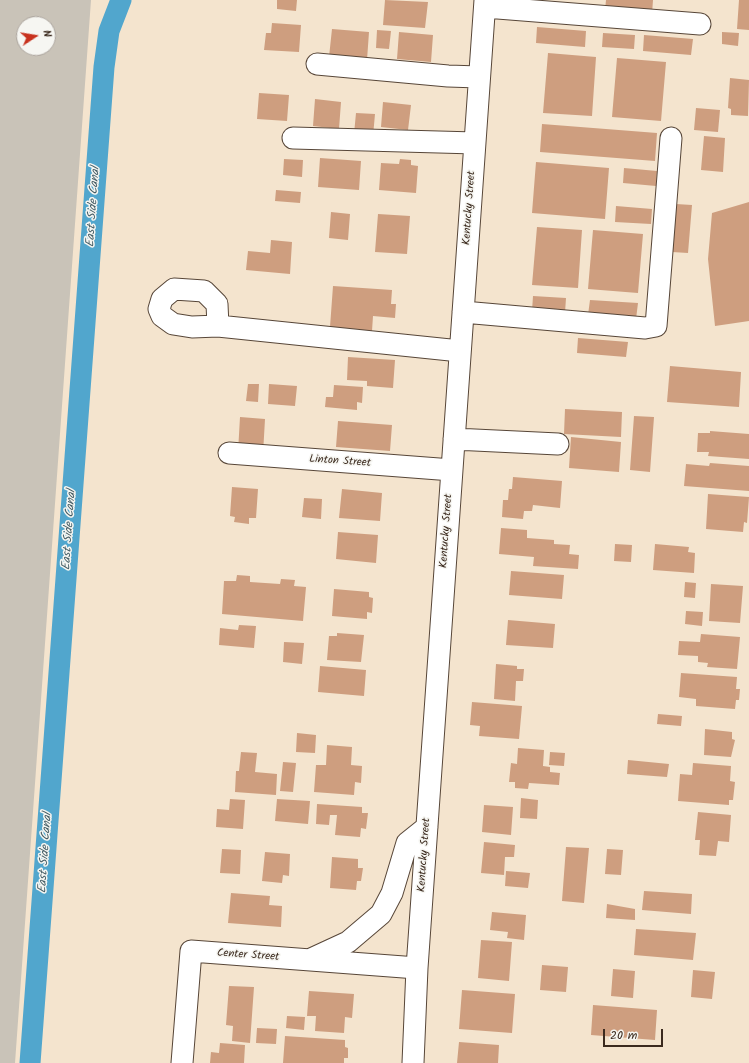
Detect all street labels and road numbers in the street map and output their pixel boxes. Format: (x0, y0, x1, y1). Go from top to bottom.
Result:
street label: Kentucky Street (461, 170, 479, 246)
street label: Linton Street (309, 453, 371, 471)
street label: Kentucky Street (438, 493, 456, 569)
street label: Kentucky Street (416, 817, 434, 893)
street label: Center Street (216, 947, 280, 965)

